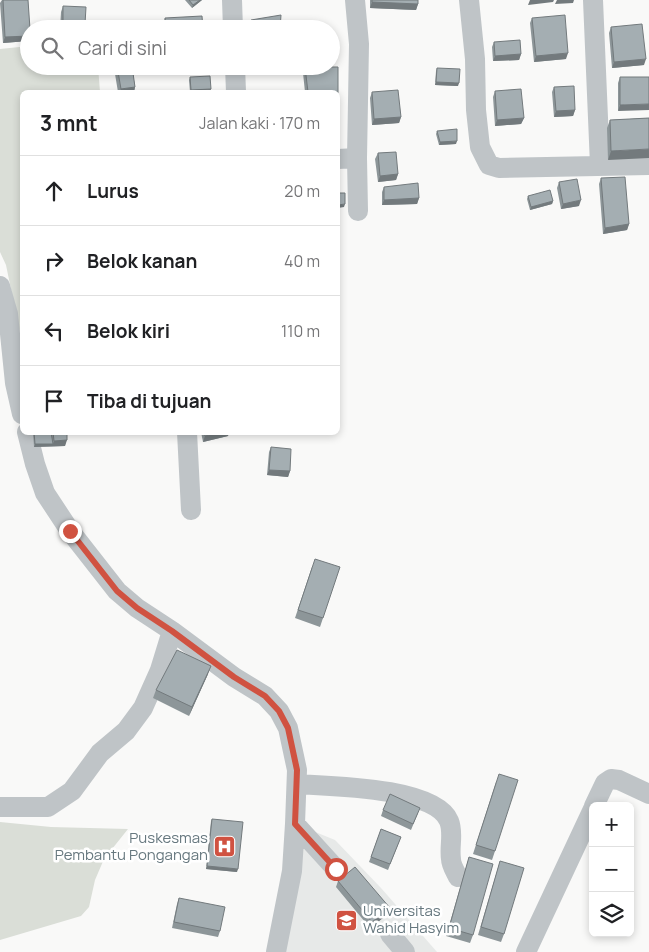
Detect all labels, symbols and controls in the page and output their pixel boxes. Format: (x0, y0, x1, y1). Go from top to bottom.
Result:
search box (20, 20, 340, 75)
icon: search (38, 34, 66, 62)
text: Cari di sini (78, 35, 167, 61)
text: 3 mnt (40, 109, 98, 137)
text: Jalan kaki · 170 m (199, 112, 320, 134)
icon: ahead (40, 177, 68, 205)
text: Lurus (87, 178, 139, 204)
text: 20 m (284, 180, 320, 202)
icon: right (40, 247, 68, 275)
text: Belok kanan (87, 248, 197, 274)
text: 40 m (284, 250, 320, 272)
icon: left (40, 317, 68, 345)
text: Belok kiri (87, 318, 170, 344)
text: 110 m (281, 320, 320, 342)
icon: arrive (40, 387, 68, 415)
text: Tiba di tujuan (87, 388, 211, 414)
route end (59, 520, 82, 543)
map controls (589, 802, 634, 937)
button: + (589, 802, 634, 847)
place label: Puskesmas Pembantu Pongangan (55, 827, 208, 865)
hospital icon: Puskesmas Pembantu Pongangan (212, 835, 236, 859)
button: − (589, 847, 634, 892)
route start (325, 858, 348, 881)
button: layers (589, 892, 634, 937)
place label: Universitas Wahid Hasyim (363, 900, 459, 938)
school or university icon: Universitas Wahid Hasyim (335, 908, 359, 932)

